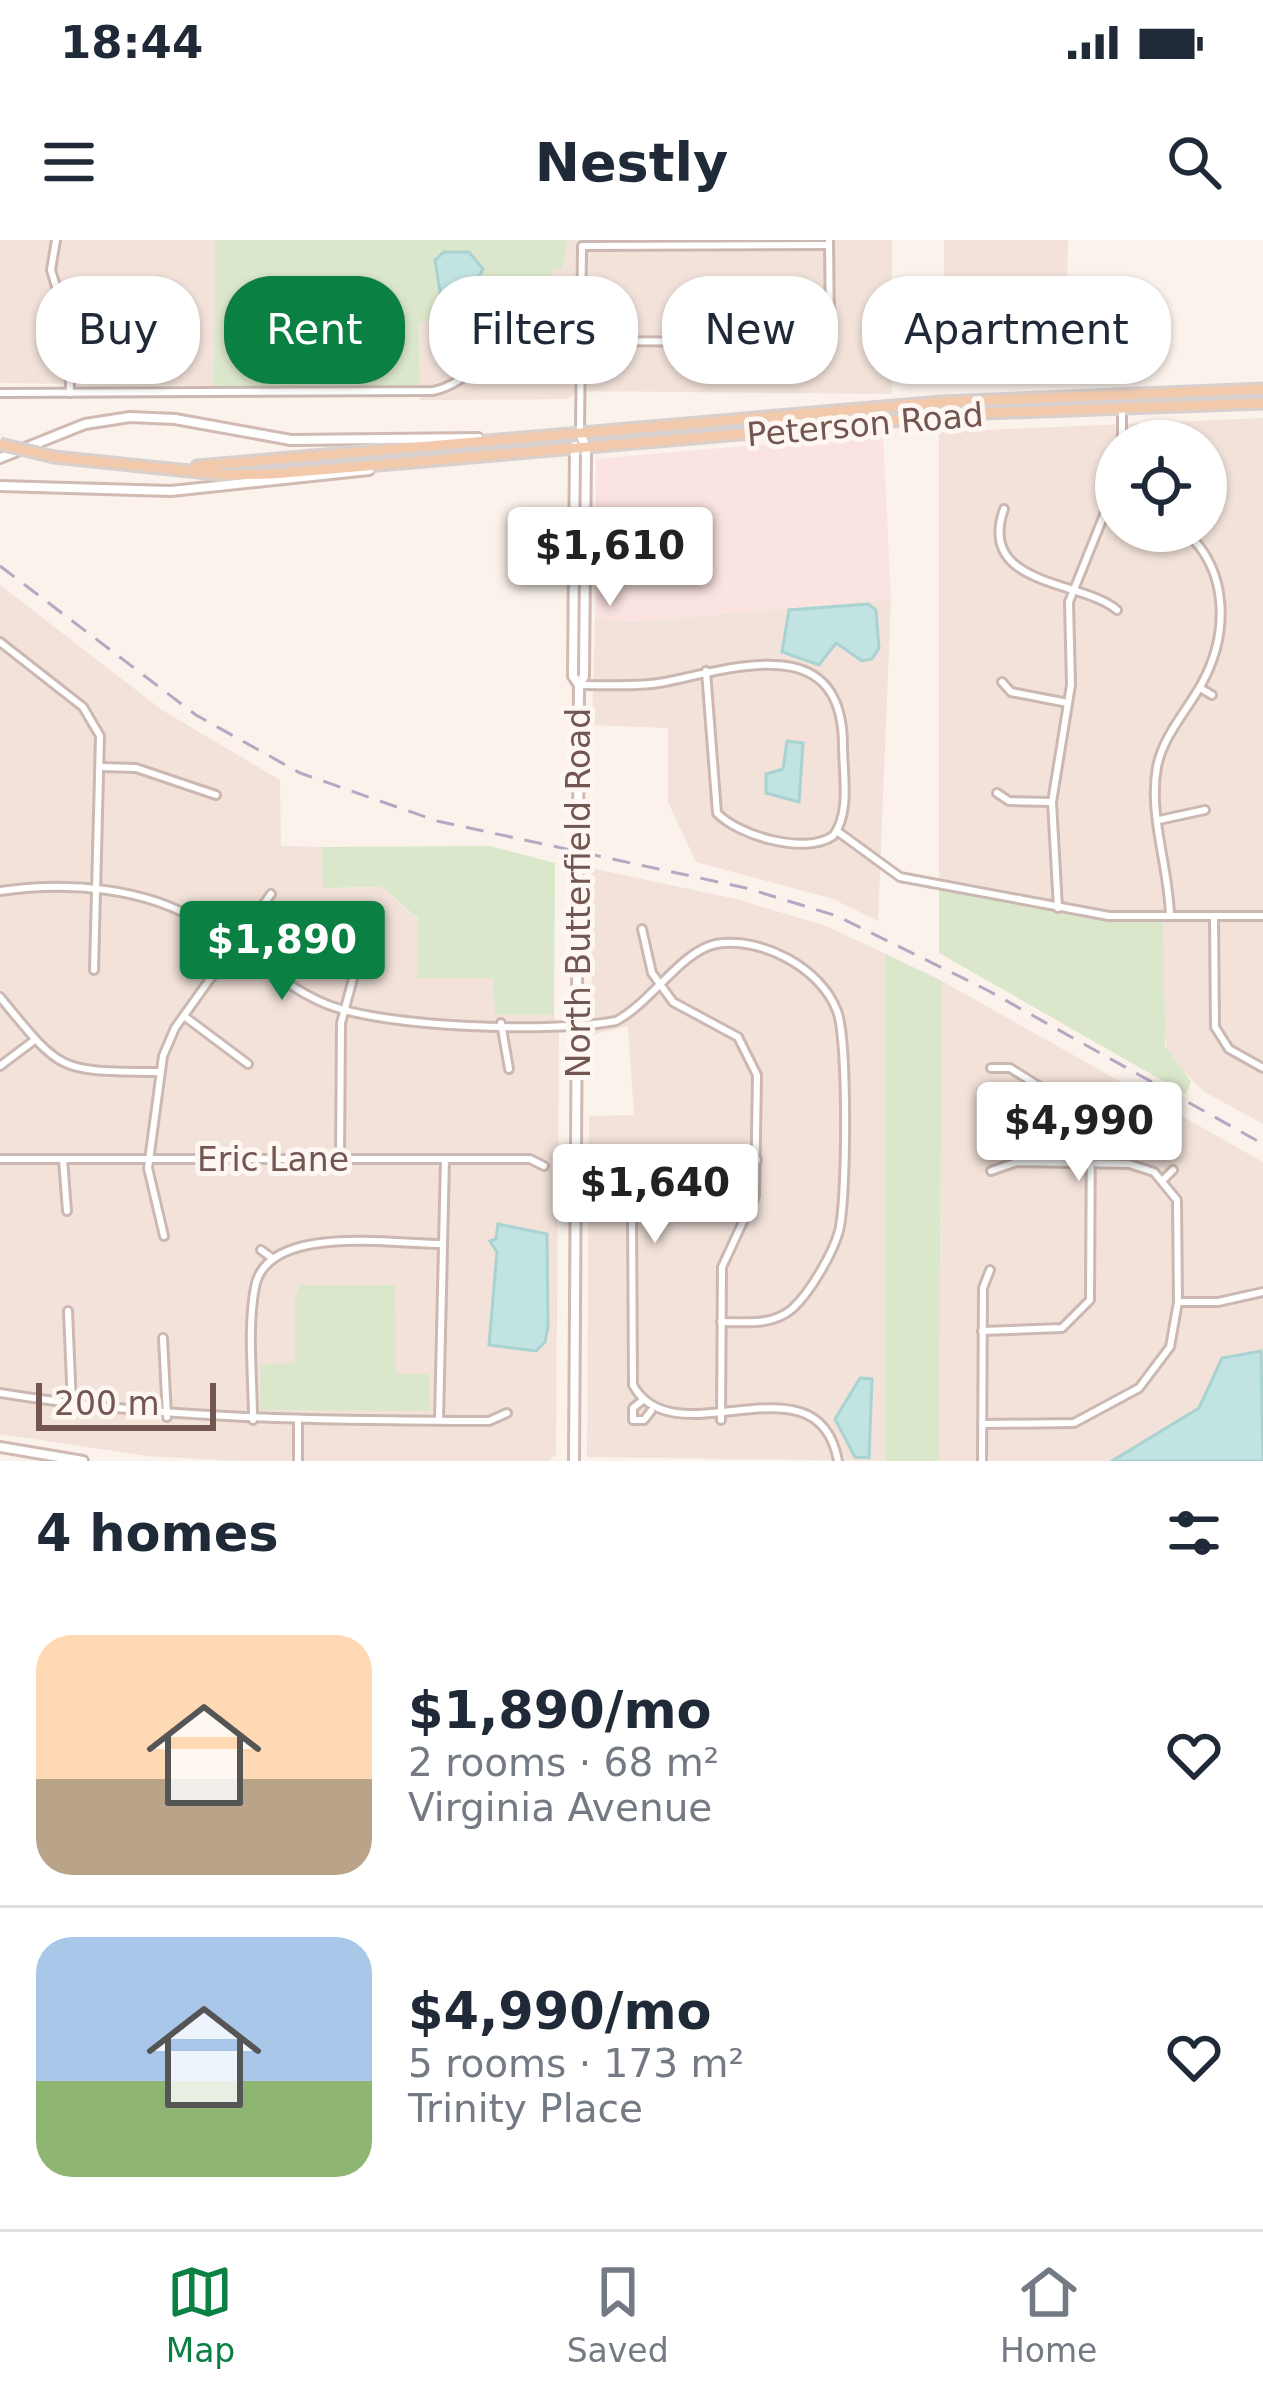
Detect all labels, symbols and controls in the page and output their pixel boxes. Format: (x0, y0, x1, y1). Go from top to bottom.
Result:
text: 18:44 (60, 16, 203, 69)
icon: menu (36, 129, 102, 195)
icon: search (1161, 129, 1227, 195)
text: Nestly (535, 131, 728, 194)
chip: Buy (36, 276, 200, 384)
chip: Rent (224, 276, 405, 384)
chip: Filters (429, 276, 638, 384)
chip: New (662, 276, 838, 384)
chip: Apartment (862, 276, 1171, 384)
street label: Peterson Road (745, 395, 985, 454)
map controls (1095, 420, 1227, 552)
button: locate (1095, 420, 1227, 552)
pin: $1,610 (512, 507, 708, 609)
text: $1,610 (535, 523, 685, 568)
street label: North Butterfield Road (559, 708, 598, 1078)
pin: $1,890 (184, 901, 380, 1003)
text: $1,890 (207, 917, 357, 962)
pin: $4,990 (981, 1082, 1177, 1184)
text: $4,990 (1004, 1098, 1154, 1143)
street label: Eric Lane (197, 1140, 349, 1179)
pin: $1,640 (557, 1144, 753, 1246)
text: $1,640 (580, 1160, 730, 1205)
scale bar (36, 1377, 216, 1430)
text: 200 m (54, 1384, 160, 1423)
icon: filters (1161, 1500, 1227, 1566)
text: 4 homes (36, 1504, 279, 1563)
text: $1,890/mo (408, 1681, 712, 1740)
icon: home (132, 1683, 276, 1827)
icon: heart (1161, 1722, 1227, 1788)
text: 2 rooms · 68 m² (408, 1740, 719, 1785)
text: Virginia Avenue (408, 1785, 712, 1830)
text: $4,990/mo (408, 1982, 712, 2041)
icon: home (132, 1985, 276, 2129)
icon: heart (1161, 2024, 1227, 2090)
text: 5 rooms · 173 m² (408, 2041, 744, 2086)
text: Trinity Place (408, 2086, 643, 2131)
tab: Map (166, 2259, 235, 2370)
tab: Saved (567, 2259, 669, 2370)
tab: Home (1000, 2259, 1097, 2370)

